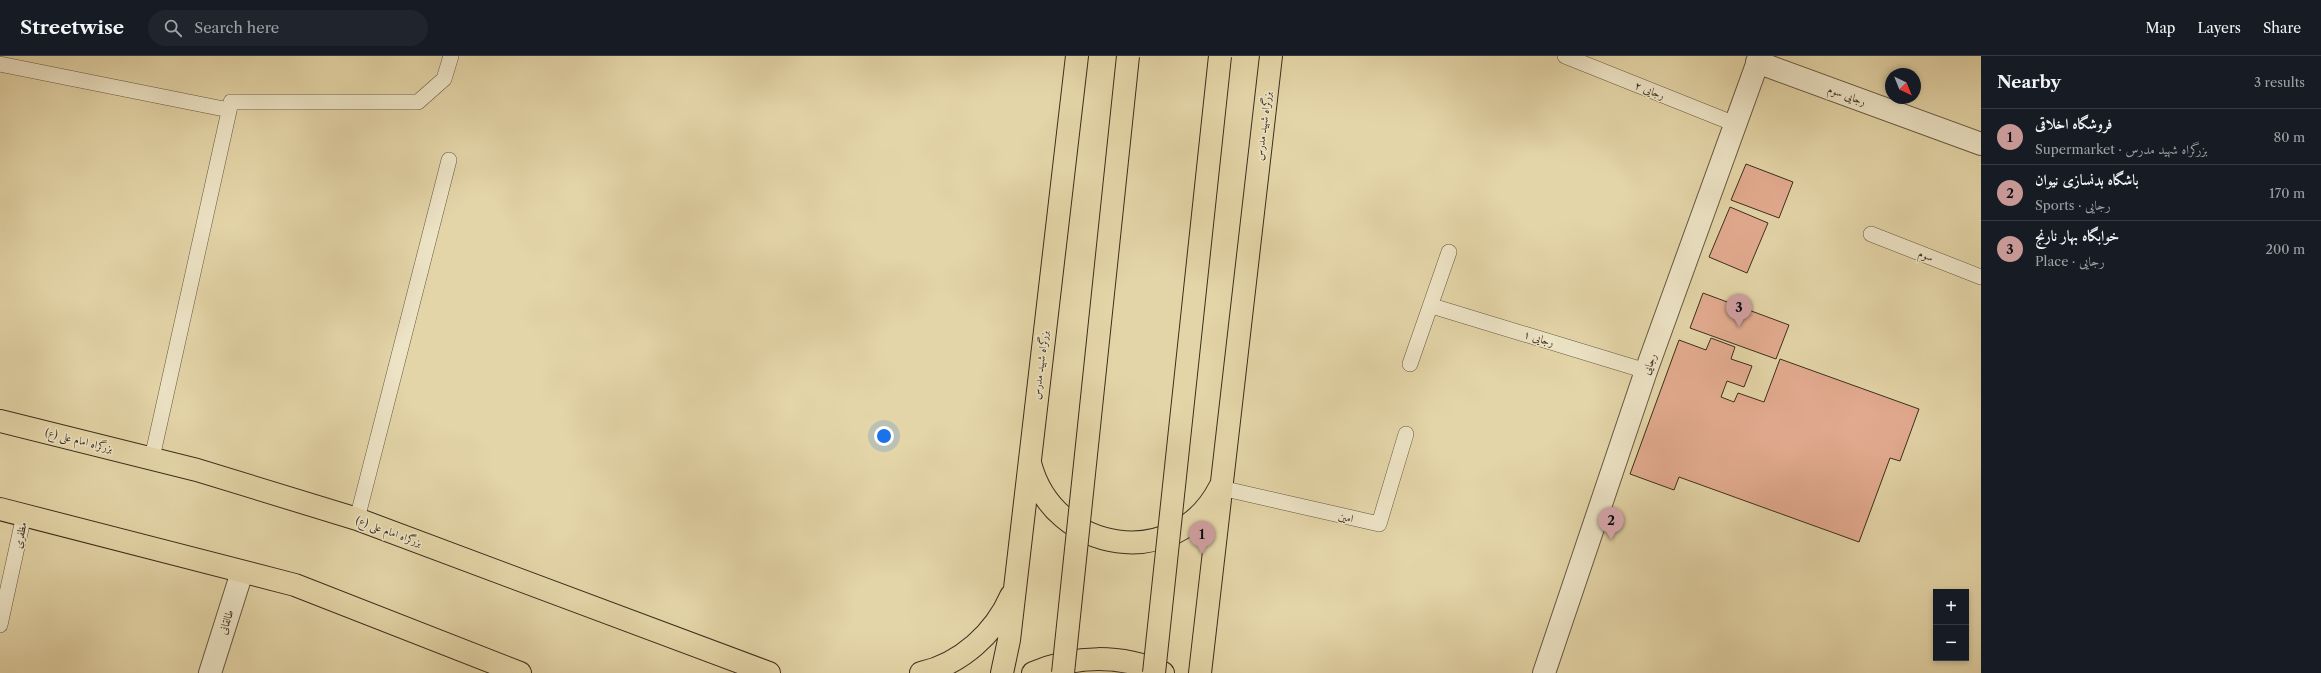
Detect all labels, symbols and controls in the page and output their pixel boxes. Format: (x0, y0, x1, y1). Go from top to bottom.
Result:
search box (148, 10, 428, 46)
text: Streetwise (20, 16, 124, 39)
icon: search (162, 17, 184, 39)
text: Search here (194, 18, 279, 37)
text: Map (2145, 19, 2175, 37)
text: Layers (2197, 19, 2241, 37)
text: Share (2263, 19, 2301, 37)
north arrow (1885, 68, 1921, 104)
text: Nearby (1997, 72, 2061, 92)
text: 3 results (2254, 74, 2305, 90)
street label: رجایی ۲ (1633, 78, 1667, 103)
street label: رجایی سوم (1825, 82, 1868, 111)
street label: بزرگراه شهید مدرس (1252, 91, 1275, 161)
text: فروشگاه اخلاقی (2035, 114, 2113, 133)
text: 1 (2007, 129, 2013, 145)
text: 80 m (2273, 129, 2305, 145)
text: Supermarket · بزرگراه شهید مدرس (2035, 141, 2208, 157)
text: باشگاه بدنسازی نیوان (2035, 170, 2139, 189)
text: 2 (2006, 185, 2014, 201)
text: 170 m (2269, 185, 2305, 201)
text: Sports · رجایی (2035, 197, 2111, 213)
text: خوابگاه بهار نارنج (2035, 226, 2119, 245)
text: 3 (2006, 241, 2014, 257)
text: 200 m (2265, 241, 2305, 257)
street label: سوم (1915, 246, 1936, 267)
text: Place · رجایی (2035, 253, 2105, 269)
pin: 3 (1726, 294, 1752, 327)
street label: رجایی ۱ (1522, 327, 1556, 350)
street label: بزرگراه شهید مدرس (1029, 330, 1052, 400)
street label: رجایی (1639, 351, 1660, 377)
street label: بزرگراه امام علی (ع) (43, 425, 114, 458)
your location (874, 426, 894, 446)
pin: 2 (1598, 507, 1624, 540)
street label: امین (1337, 508, 1355, 526)
street label: بزرگراه امام علی (ع) (353, 513, 424, 552)
street label: مظفری (10, 520, 31, 550)
pin: 1 (1189, 521, 1215, 554)
map controls (1933, 589, 1969, 661)
button: + (1933, 589, 1969, 625)
street label: طالقانی (216, 608, 236, 636)
button: − (1933, 625, 1969, 661)

